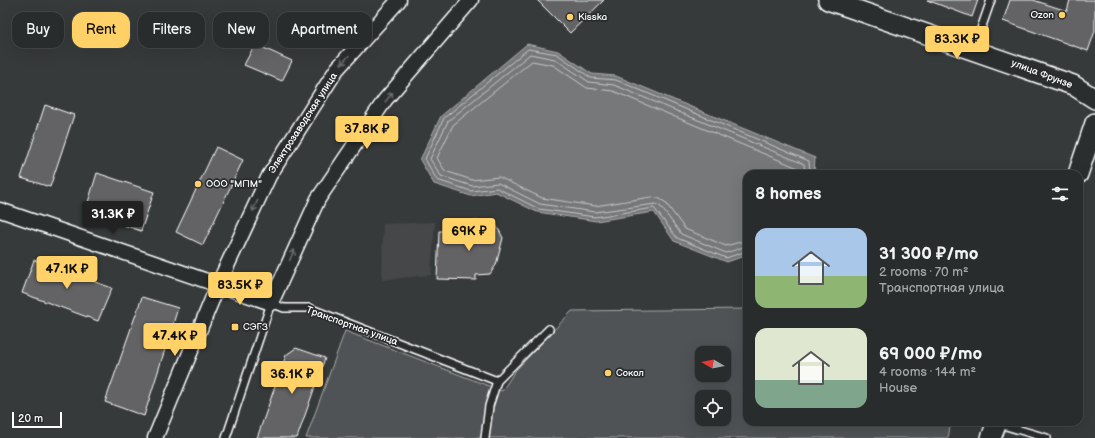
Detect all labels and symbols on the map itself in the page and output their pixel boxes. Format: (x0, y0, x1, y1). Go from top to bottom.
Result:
place label: Ozon (1031, 9, 1054, 21)
marker: Ozon (1057, 10, 1067, 20)
place label: Kisska (578, 11, 607, 23)
marker: Kisska (565, 12, 575, 22)
pin: 83.3K ₽ (920, 26, 994, 60)
one-way arrow (341, 55, 350, 66)
street label: улица Фрунзе (1010, 57, 1075, 91)
street label: Электрозаводская улица (266, 70, 340, 176)
one-way arrow (384, 91, 393, 102)
pin: 37.8K ₽ (330, 116, 404, 150)
place label: ООО "МПМ" (206, 178, 262, 190)
marker: ООО "МПМ" (193, 179, 203, 189)
one-way arrow (251, 200, 258, 212)
pin: 31.3K ₽ (76, 201, 150, 235)
pin: 69K ₽ (441, 218, 497, 252)
one-way arrow (289, 249, 297, 261)
pin: 47.1K ₽ (30, 256, 104, 290)
pin: 83.5K ₽ (203, 272, 277, 306)
street label: Транспортная улица (305, 304, 399, 348)
place label: СЭГЗ (243, 321, 268, 333)
marker: СЭГЗ (230, 322, 240, 332)
pin: 47.4K ₽ (138, 323, 212, 357)
north arrow (695, 346, 731, 382)
pin: 36.1K ₽ (255, 361, 329, 395)
place label: Сокол (616, 367, 644, 379)
marker: Сокол (603, 368, 613, 378)
scale bar (12, 410, 62, 429)

